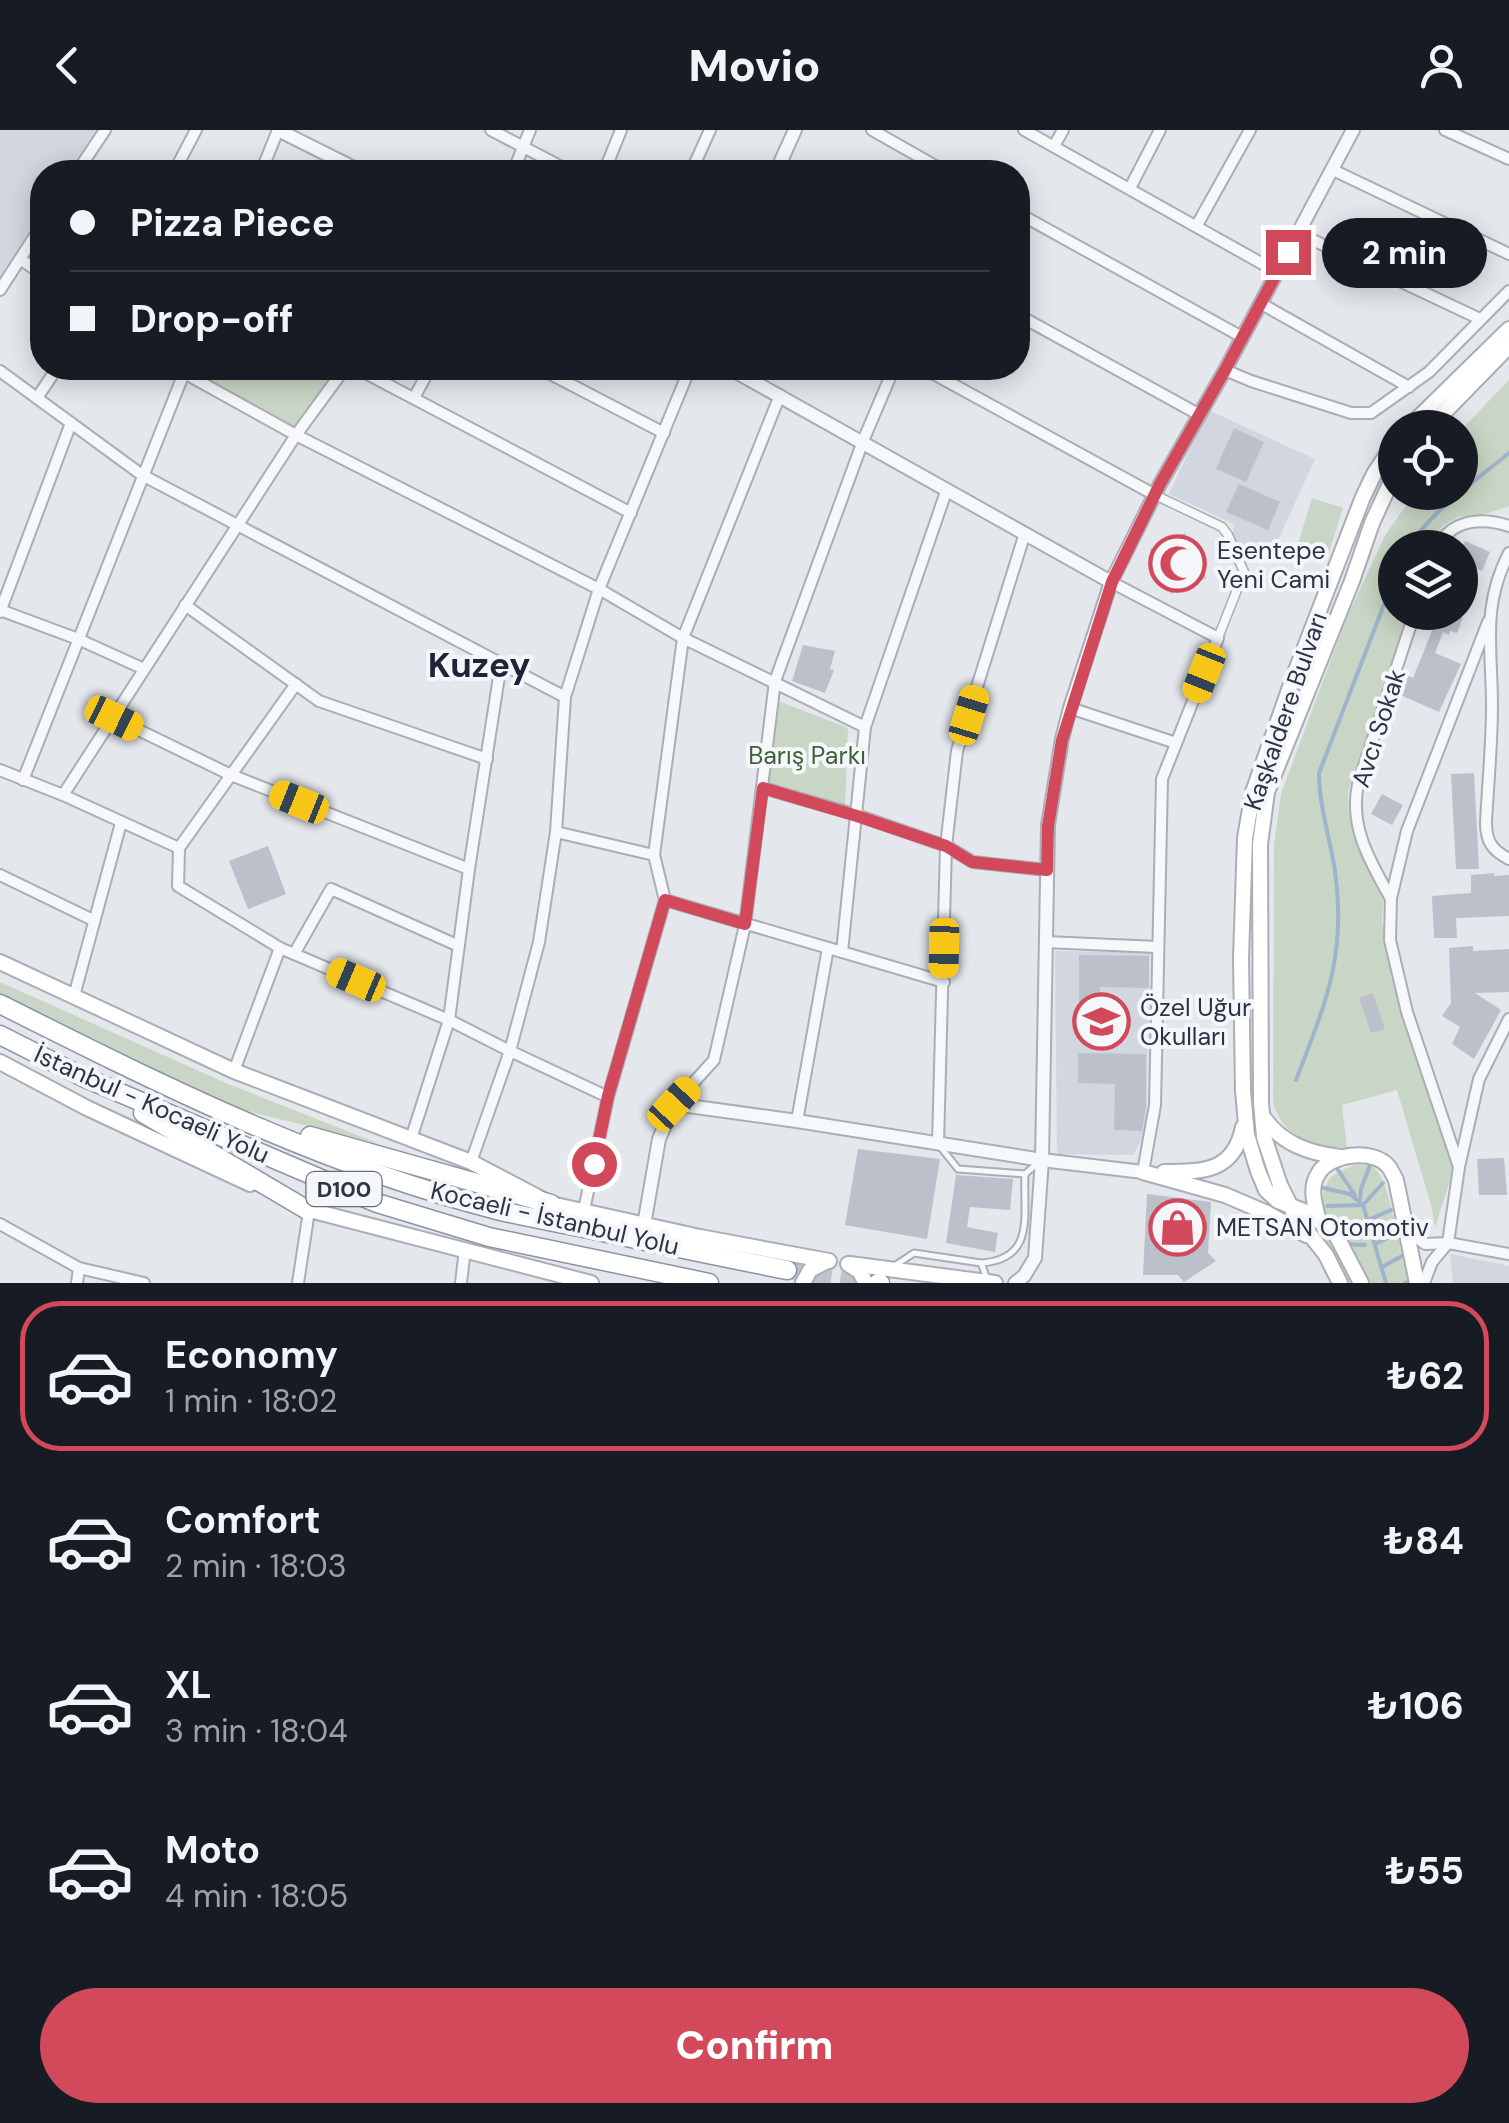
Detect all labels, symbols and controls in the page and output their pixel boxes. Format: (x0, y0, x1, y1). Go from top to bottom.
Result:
text: Movio (688, 36, 821, 95)
icon: back (40, 38, 95, 93)
icon: person (1414, 38, 1469, 93)
text: Pizza Piece (130, 198, 335, 248)
callout: 2 min (1323, 217, 1488, 287)
route end (1266, 230, 1311, 275)
text: 2 min (1362, 232, 1447, 274)
text: Drop-off (130, 294, 293, 344)
map controls (1378, 410, 1478, 630)
button: locate (1378, 410, 1478, 510)
button: layers (1378, 530, 1478, 630)
mosque icon: Esentepe Yeni Cami (1148, 534, 1208, 594)
place label: Esentepe Yeni Cami (1217, 534, 1330, 596)
street label: Kaşkaldere Bulvarı (1236, 608, 1335, 815)
car (1179, 640, 1229, 706)
district label: Kuzey (428, 642, 530, 688)
street label: Avcı Sokak (1344, 664, 1413, 791)
car (946, 682, 992, 748)
car (80, 691, 148, 745)
park label: Barış Parkı (748, 739, 866, 772)
car (266, 777, 332, 827)
car (928, 918, 960, 978)
car (323, 954, 389, 1006)
school or university icon: Özel Uğur Okulları (1071, 991, 1131, 1051)
place label: Özel Uğur Okulları (1140, 991, 1251, 1053)
street label: İstanbul - Kocaeli Yolu (29, 1038, 275, 1171)
car (643, 1072, 705, 1136)
route start (572, 1142, 617, 1187)
road number: D100 (306, 1172, 382, 1206)
street label: Kocaeli - İstanbul Yolu (427, 1174, 682, 1263)
shop icon: METSAN Otomotiv (1147, 1197, 1207, 1257)
place label: METSAN Otomotiv (1216, 1211, 1429, 1244)
text: Economy (165, 1330, 338, 1380)
icon: car (45, 1331, 135, 1421)
text: ₺62 (1387, 1351, 1464, 1401)
text: 1 min · 18:02 (165, 1380, 337, 1422)
text: Comfort (165, 1495, 321, 1545)
icon: car (45, 1496, 135, 1586)
text: ₺84 (1384, 1516, 1464, 1566)
text: 2 min · 18:03 (165, 1545, 347, 1587)
text: XL (165, 1660, 212, 1710)
icon: car (45, 1661, 135, 1751)
text: ₺106 (1368, 1681, 1464, 1731)
text: 3 min · 18:04 (165, 1710, 348, 1752)
text: Moto (165, 1825, 260, 1875)
icon: car (45, 1826, 135, 1916)
text: ₺55 (1385, 1846, 1464, 1896)
text: 4 min · 18:05 (165, 1875, 348, 1917)
button: Confirm (40, 1988, 1469, 2103)

